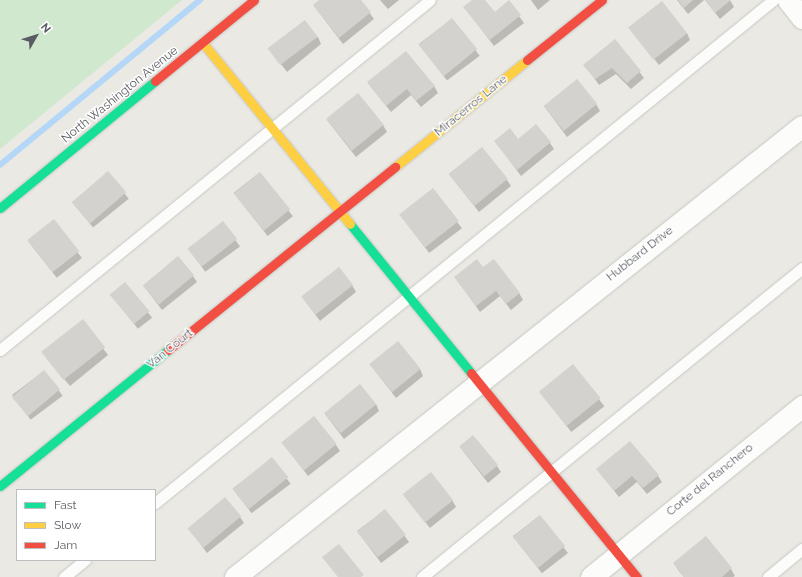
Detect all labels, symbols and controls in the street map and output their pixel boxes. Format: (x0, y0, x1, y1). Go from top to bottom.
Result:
north arrow (16, 16, 56, 56)
text: N (38, 21, 53, 35)
street label: North Washington Avenue (59, 43, 181, 147)
street label: Miracerros Lane (432, 72, 510, 140)
street label: Hubbard Drive (604, 224, 676, 284)
street label: Van Court (144, 326, 196, 372)
street label: Corte del Ranchero (664, 441, 756, 519)
legend (16, 489, 156, 561)
text: Fast (54, 498, 77, 512)
text: Slow (54, 518, 81, 532)
text: Jam (54, 538, 77, 552)

